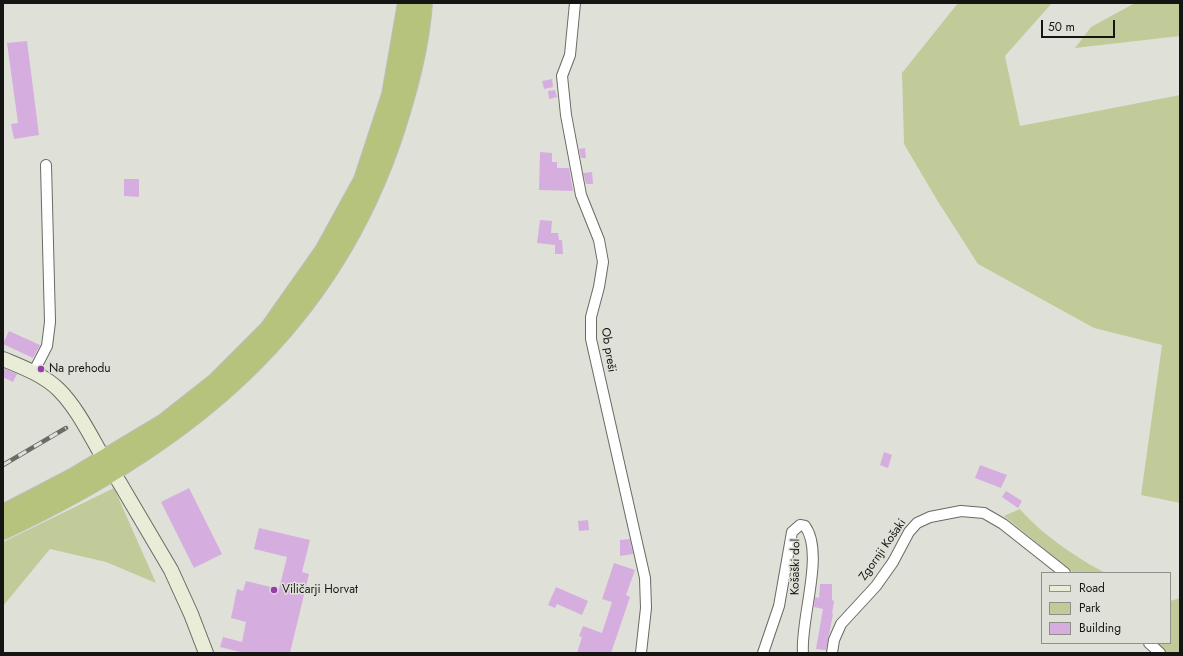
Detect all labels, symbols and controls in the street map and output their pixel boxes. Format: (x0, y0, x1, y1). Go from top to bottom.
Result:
scale bar (1043, 12, 1117, 38)
text: 50 m (1048, 18, 1075, 36)
street label: Ob preši (597, 327, 619, 373)
place label: Na prehodu (49, 362, 111, 376)
marker: Na prehodu (36, 364, 46, 374)
street label: Zgornji Košaki (857, 517, 909, 583)
street label: Košaški dol (788, 539, 804, 595)
legend (1041, 572, 1171, 644)
text: Road (1079, 579, 1105, 597)
place label: Viličarji Horvat (282, 583, 358, 597)
marker: Viličarji Horvat (269, 585, 279, 595)
text: Park (1079, 599, 1100, 617)
text: Building (1079, 619, 1121, 637)

